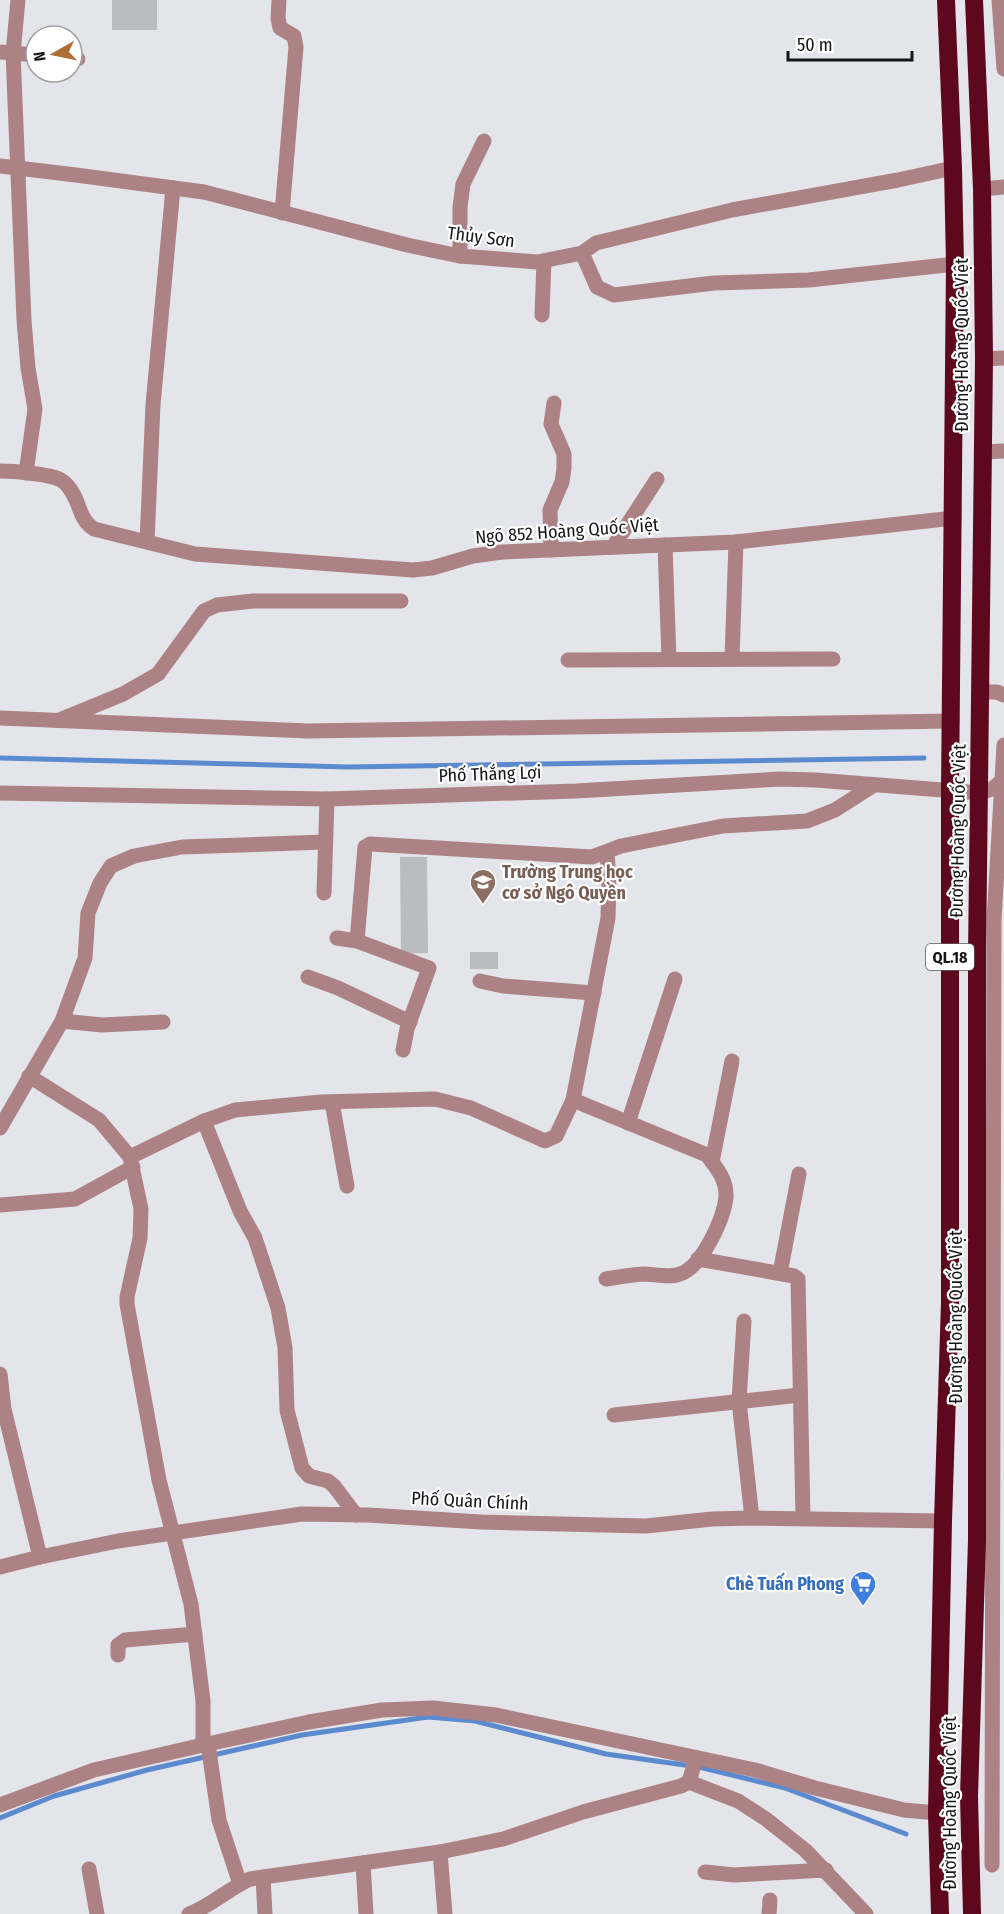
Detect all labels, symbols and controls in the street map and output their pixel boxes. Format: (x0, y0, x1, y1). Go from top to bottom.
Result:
north arrow (24, 24, 84, 84)
scale bar (788, 24, 912, 62)
text: 50 m (797, 34, 833, 56)
text: N (30, 50, 50, 62)
street label: Thủy Sơn (446, 222, 516, 252)
street label: Đường Hoàng Quốc Việt (951, 258, 973, 432)
street label: Ngõ 852 Hoàng Quốc Việt (475, 514, 660, 548)
street label: Đường Hoàng Quốc Việt (945, 744, 971, 918)
street label: Phố Thắng Lợi (438, 760, 542, 787)
place label: Trường Trung học cơ sở Ngô Quyền (502, 861, 633, 904)
school or university icon: Trường Trung học cơ sở Ngô Quyền (468, 867, 498, 905)
road number: QL.18 (926, 944, 974, 970)
street label: Đường Hoàng Quốc Việt (945, 1230, 967, 1404)
street label: Phố Quân Chính (411, 1487, 529, 1515)
supermarket icon: Chè Tuấn Phong (848, 1569, 878, 1607)
place label: Chè Tuấn Phong (726, 1572, 844, 1595)
street label: Đường Hoàng Quốc Việt (939, 1716, 961, 1890)

